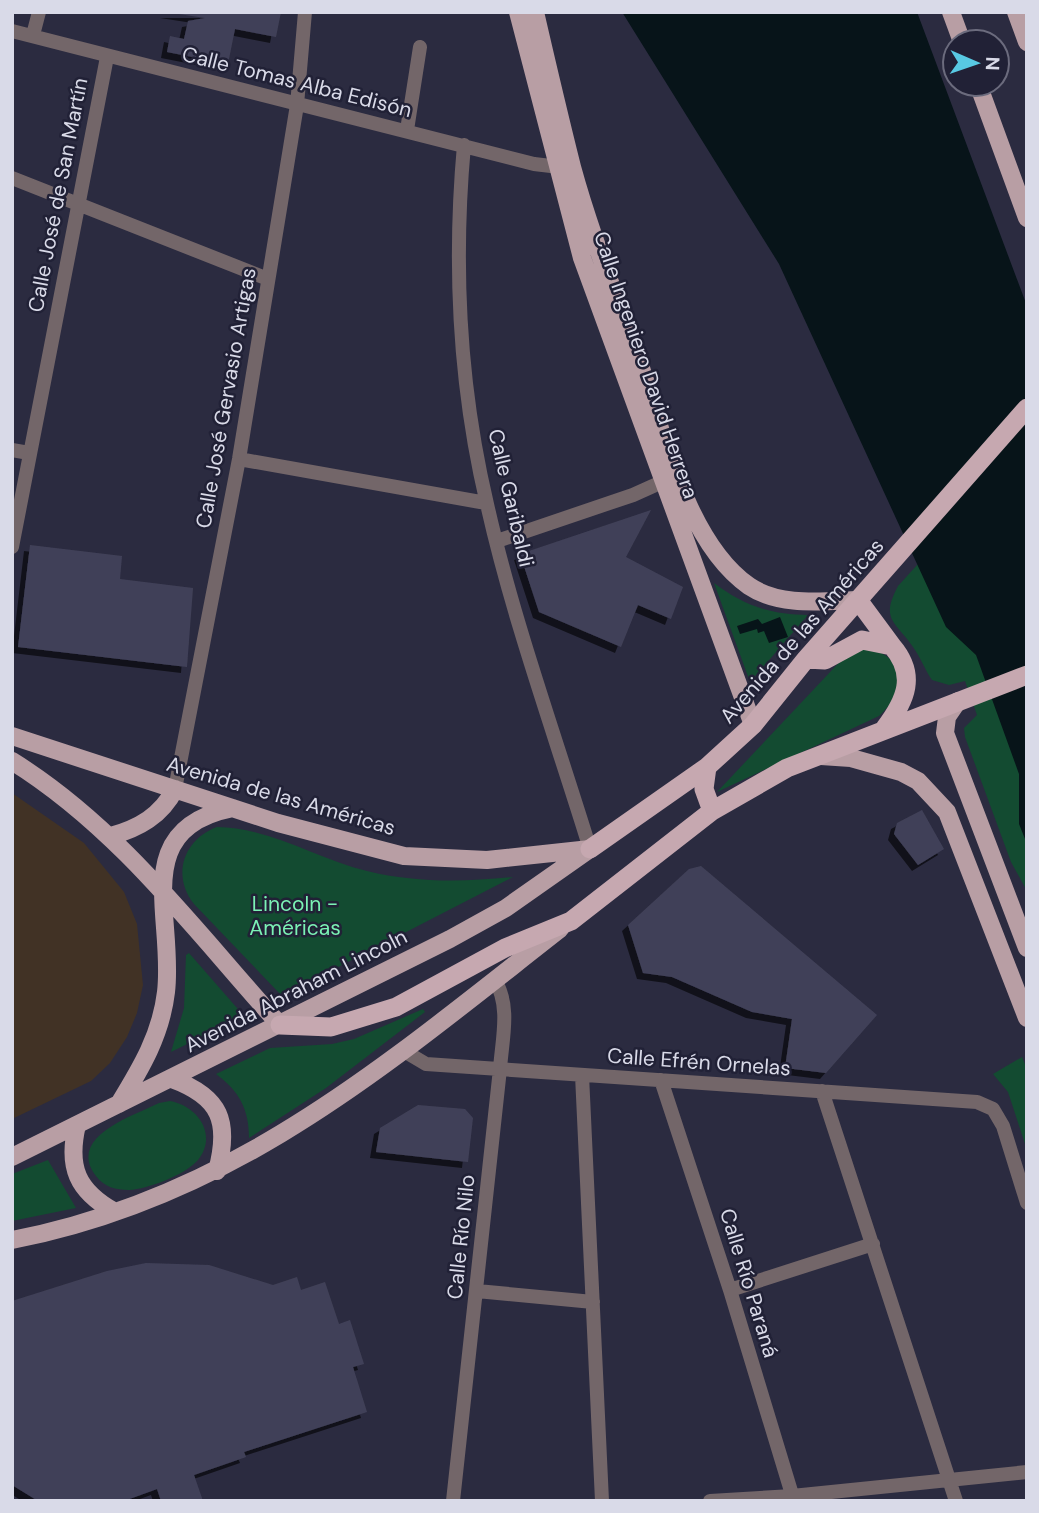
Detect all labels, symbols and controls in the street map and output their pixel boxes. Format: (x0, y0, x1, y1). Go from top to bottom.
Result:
north arrow (941, 28, 1011, 98)
street label: Calle Tomas Alba Edisón (179, 40, 415, 124)
text: N (980, 56, 1005, 71)
street label: Calle José de San Martín (22, 75, 94, 315)
street label: Calle Ingeniero David Herrera (587, 228, 705, 502)
street label: Calle José Gervasio Artigas (189, 265, 263, 531)
street label: Calle Garibaldi (482, 426, 540, 570)
street label: Avenida de las Américas (714, 532, 890, 730)
street label: Avenida de las Américas (163, 750, 399, 842)
park label: Lincoln - Américas (249, 890, 341, 942)
street label: Avenida Abraham Lincoln (180, 923, 412, 1059)
street label: Calle Efrén Ornelas (606, 1042, 792, 1082)
street label: Calle Río Nilo (441, 1173, 481, 1301)
street label: Calle Río Paraná (713, 1205, 785, 1361)

